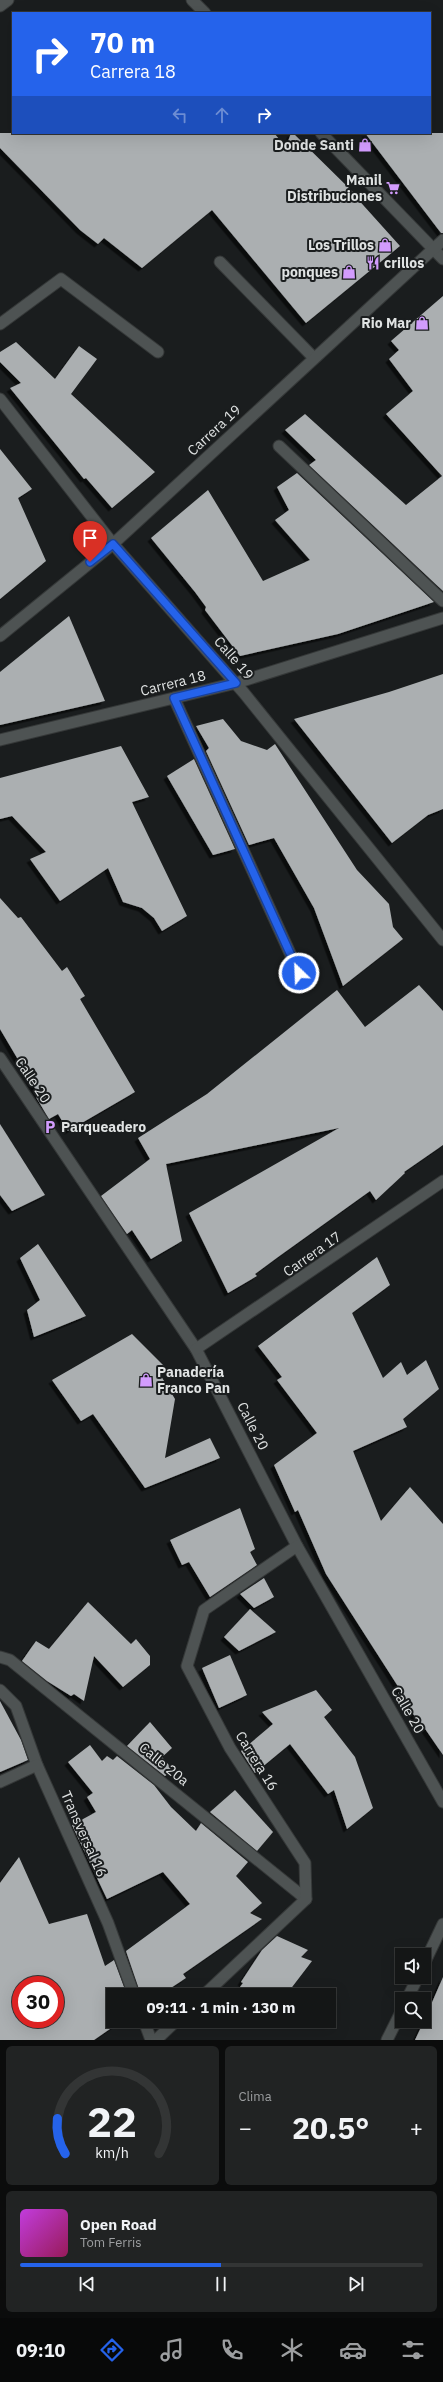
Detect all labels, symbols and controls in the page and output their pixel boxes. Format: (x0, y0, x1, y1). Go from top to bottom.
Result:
text: 70 m (90, 24, 155, 61)
icon: right (24, 28, 76, 80)
text: Carrera 18 (90, 60, 176, 83)
icon: left (169, 104, 191, 126)
icon: ahead (211, 104, 233, 126)
icon: right (253, 104, 275, 126)
place label: Donde Santi (274, 136, 354, 154)
shop icon: Donde Santi (357, 137, 373, 153)
place label: Manil Distribuciones (287, 171, 382, 205)
supermarket icon: Manil Distribuciones (385, 180, 401, 196)
place label: Los Trillos (308, 236, 374, 254)
shop icon: Los Trillos (377, 237, 393, 253)
place label: crillos (384, 254, 424, 272)
restaurant icon: crillos (365, 255, 381, 271)
place label: ponques (281, 263, 338, 281)
shop icon: ponques (341, 264, 357, 280)
place label: Rio Mar (361, 314, 411, 332)
shop icon: Rio Mar (414, 315, 430, 331)
street label: Carrera 19 (183, 401, 245, 459)
pin (73, 521, 107, 562)
icon: arrive (79, 527, 101, 549)
street label: Calle 19 (210, 633, 258, 683)
street label: Carrera 18 (138, 666, 208, 700)
position arrow (278, 952, 320, 994)
street label: Calle 20 (11, 1054, 55, 1106)
place label: Parqueadero (61, 1118, 146, 1136)
parking icon: Parqueadero (42, 1119, 58, 1135)
street label: Carrera 17 (280, 1227, 344, 1281)
place label: Panadería Franco Pan (157, 1363, 230, 1397)
shop icon: Panadería Franco Pan (138, 1372, 154, 1388)
street label: Calle 20 (233, 1399, 273, 1453)
street label: Calle 20 (387, 1683, 429, 1737)
street label: Carrera 16 (232, 1728, 282, 1794)
street label: Calle 20a (135, 1738, 193, 1790)
street label: Transversal 16 (57, 1788, 111, 1880)
map controls (395, 1948, 431, 2028)
button: sound (395, 1948, 431, 1984)
speed limit sign: 30 (12, 1976, 64, 2028)
button: search (395, 1992, 431, 2028)
text: 09:11 · 1 min · 130 m (147, 1998, 295, 2017)
text: Clima (239, 2088, 272, 2105)
text: 22 (87, 2093, 137, 2147)
text: 20.5° (292, 2108, 369, 2147)
text: − (239, 2113, 252, 2142)
text: + (410, 2113, 423, 2142)
text: km/h (95, 2142, 129, 2161)
text: Open Road (80, 2215, 157, 2234)
text: Tom Ferris (80, 2234, 142, 2251)
icon: previous (76, 2273, 98, 2295)
icon: pause (210, 2273, 232, 2295)
icon: next (345, 2273, 367, 2295)
icon: directions (98, 2336, 126, 2364)
icon: music (158, 2336, 186, 2364)
icon: phone (218, 2336, 246, 2364)
icon: climate (278, 2336, 306, 2364)
icon: car (339, 2336, 367, 2364)
icon: filters (399, 2336, 427, 2364)
text: 09:10 (16, 2339, 65, 2362)

